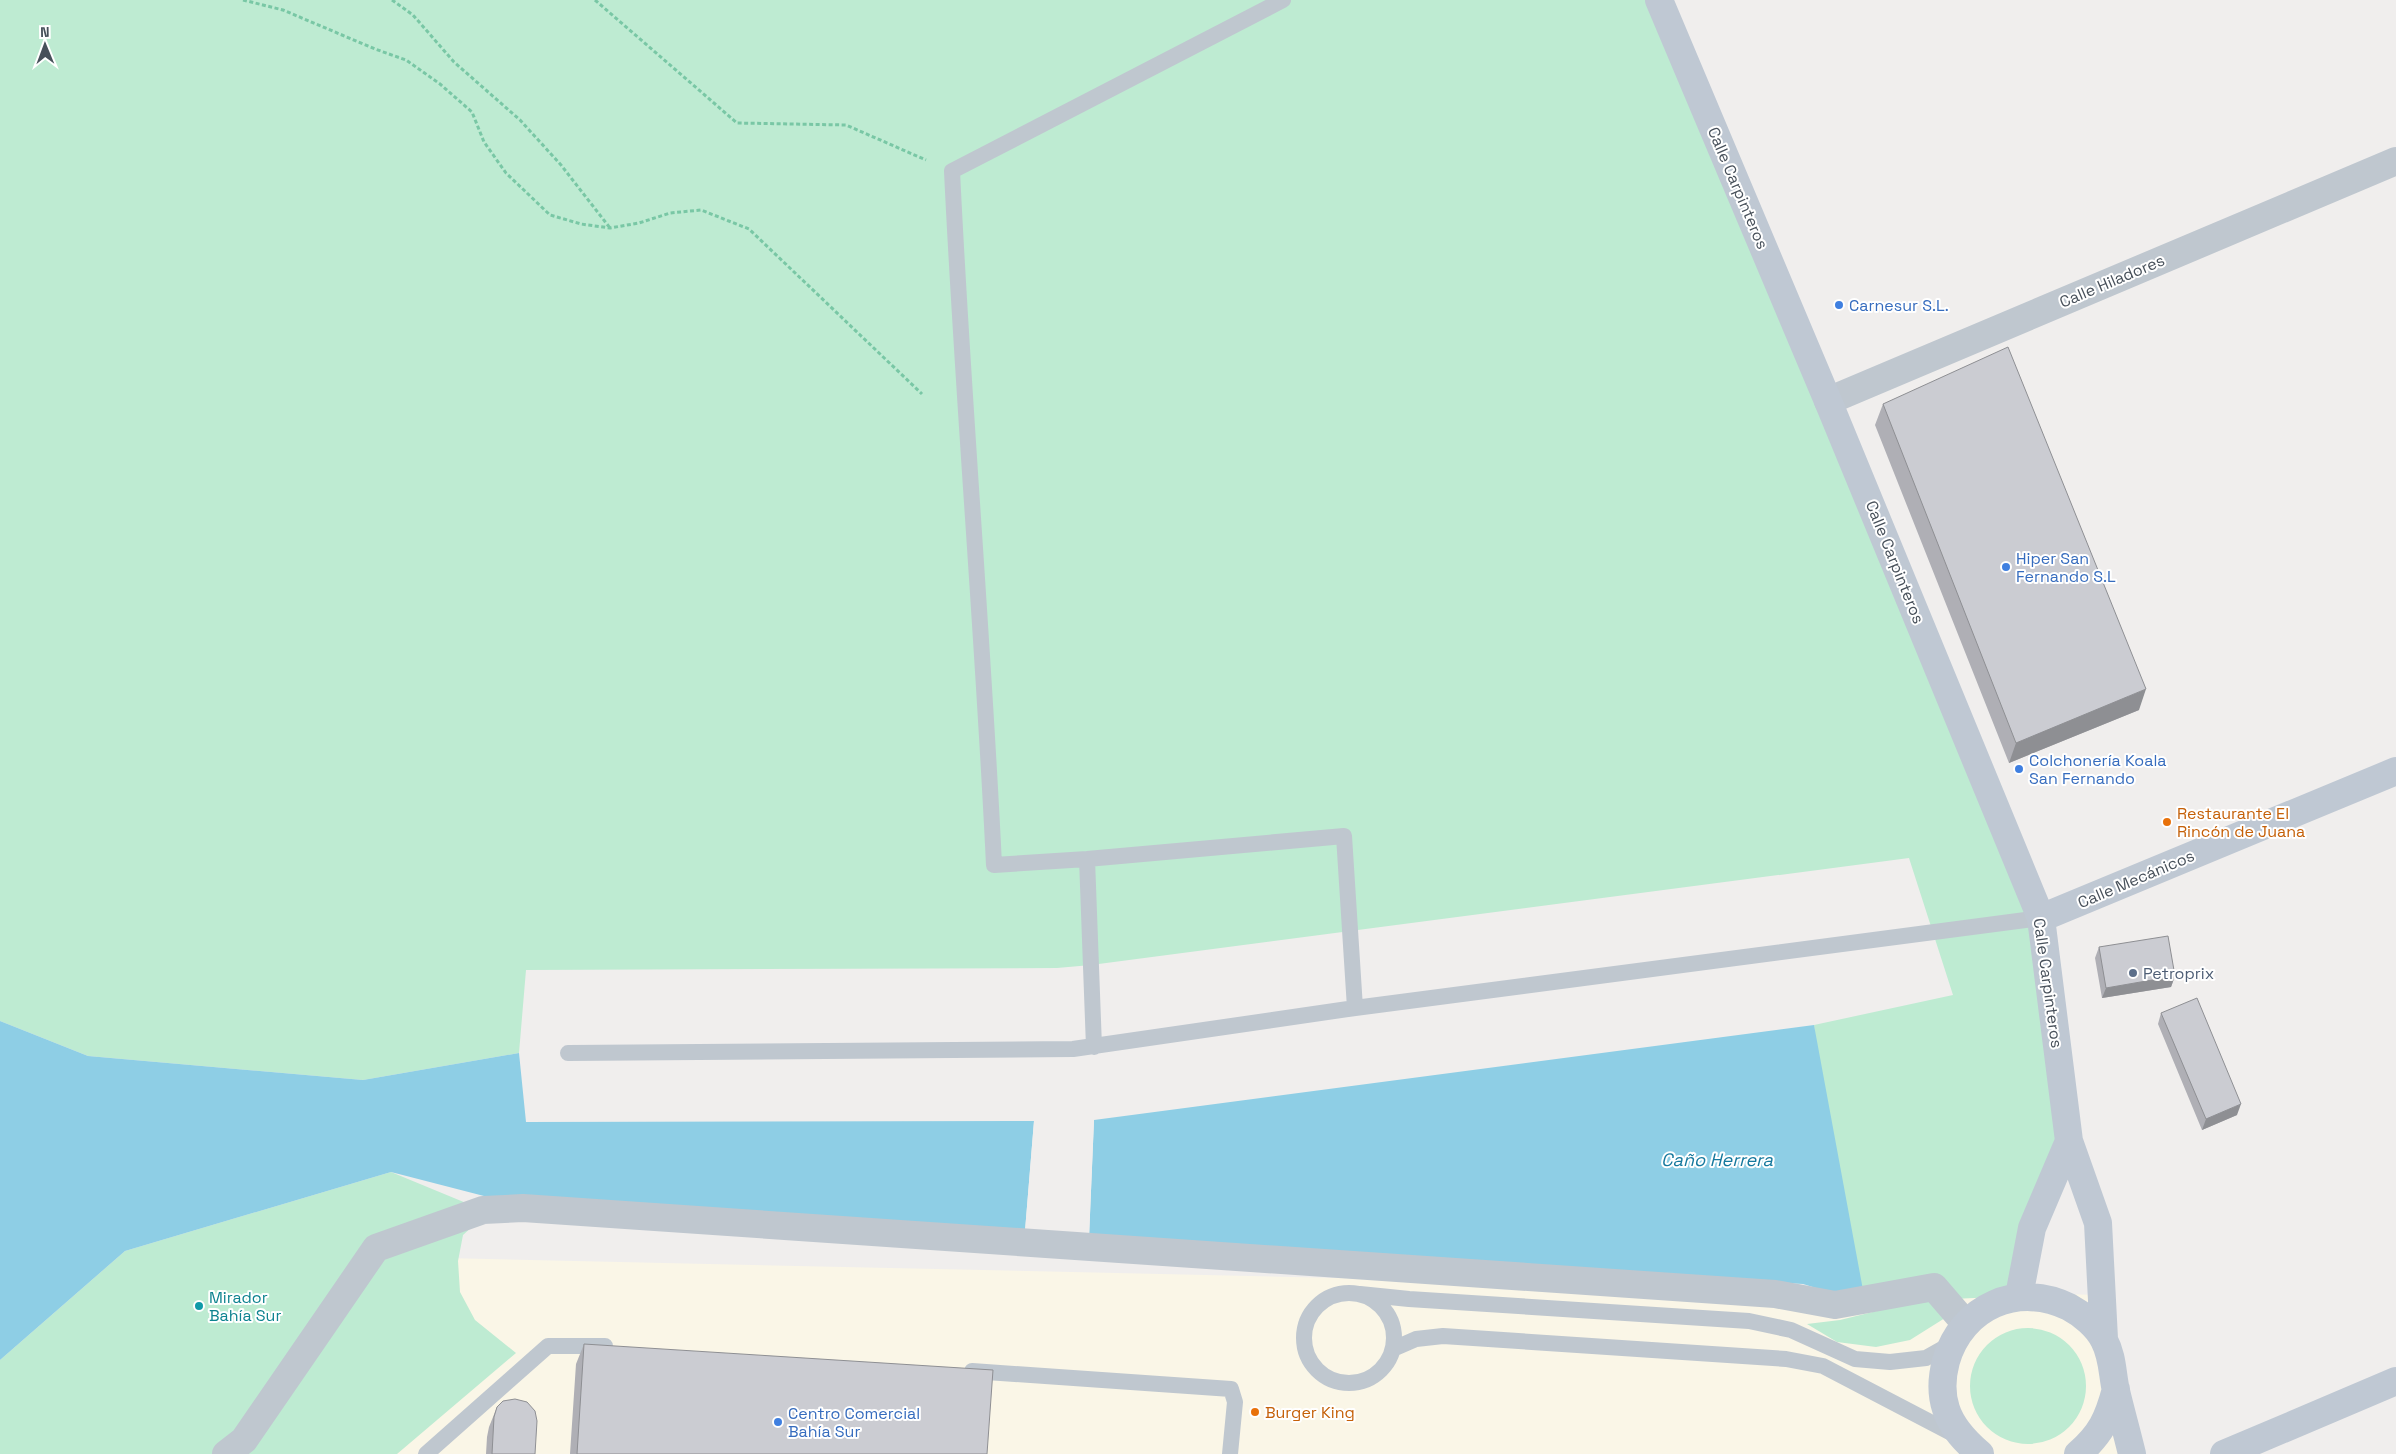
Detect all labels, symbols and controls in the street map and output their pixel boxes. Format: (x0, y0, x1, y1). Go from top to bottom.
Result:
north arrow (20, 20, 70, 70)
text: N (40, 23, 50, 41)
street label: Calle Carpinteros (1703, 124, 1773, 252)
street label: Calle Hiladores (2056, 249, 2168, 313)
place label: Carnesur S.L. (1849, 295, 1949, 316)
marker: Carnesur S.L. (1833, 299, 1845, 311)
street label: Calle Carpinteros (1861, 497, 1929, 627)
place label: Hiper San Fernando S.L (2016, 548, 2116, 587)
marker: Hiper San Fernando S.L (2000, 561, 2012, 573)
place label: Colchonería Koala San Fernando (2029, 750, 2167, 789)
marker: Colchonería Koala San Fernando (2013, 763, 2025, 775)
place label: Restaurante El Rincón de Juana (2177, 803, 2305, 842)
marker: Restaurante El Rincón de Juana (2161, 816, 2173, 828)
street label: Calle Mecánicos (2075, 845, 2197, 913)
street label: Calle Carpinteros (2028, 917, 2068, 1049)
place label: Petroprix (2143, 963, 2214, 984)
marker: Petroprix (2127, 967, 2139, 979)
water label: Caño Herrera (1661, 1148, 1774, 1171)
place label: Mirador Bahía Sur (209, 1287, 281, 1326)
marker: Mirador Bahía Sur (193, 1300, 205, 1312)
place label: Burger King (1265, 1402, 1355, 1423)
place label: Centro Comercial Bahía Sur (788, 1403, 920, 1442)
marker: Burger King (1249, 1406, 1261, 1418)
marker: Centro Comercial Bahía Sur (772, 1416, 784, 1428)

